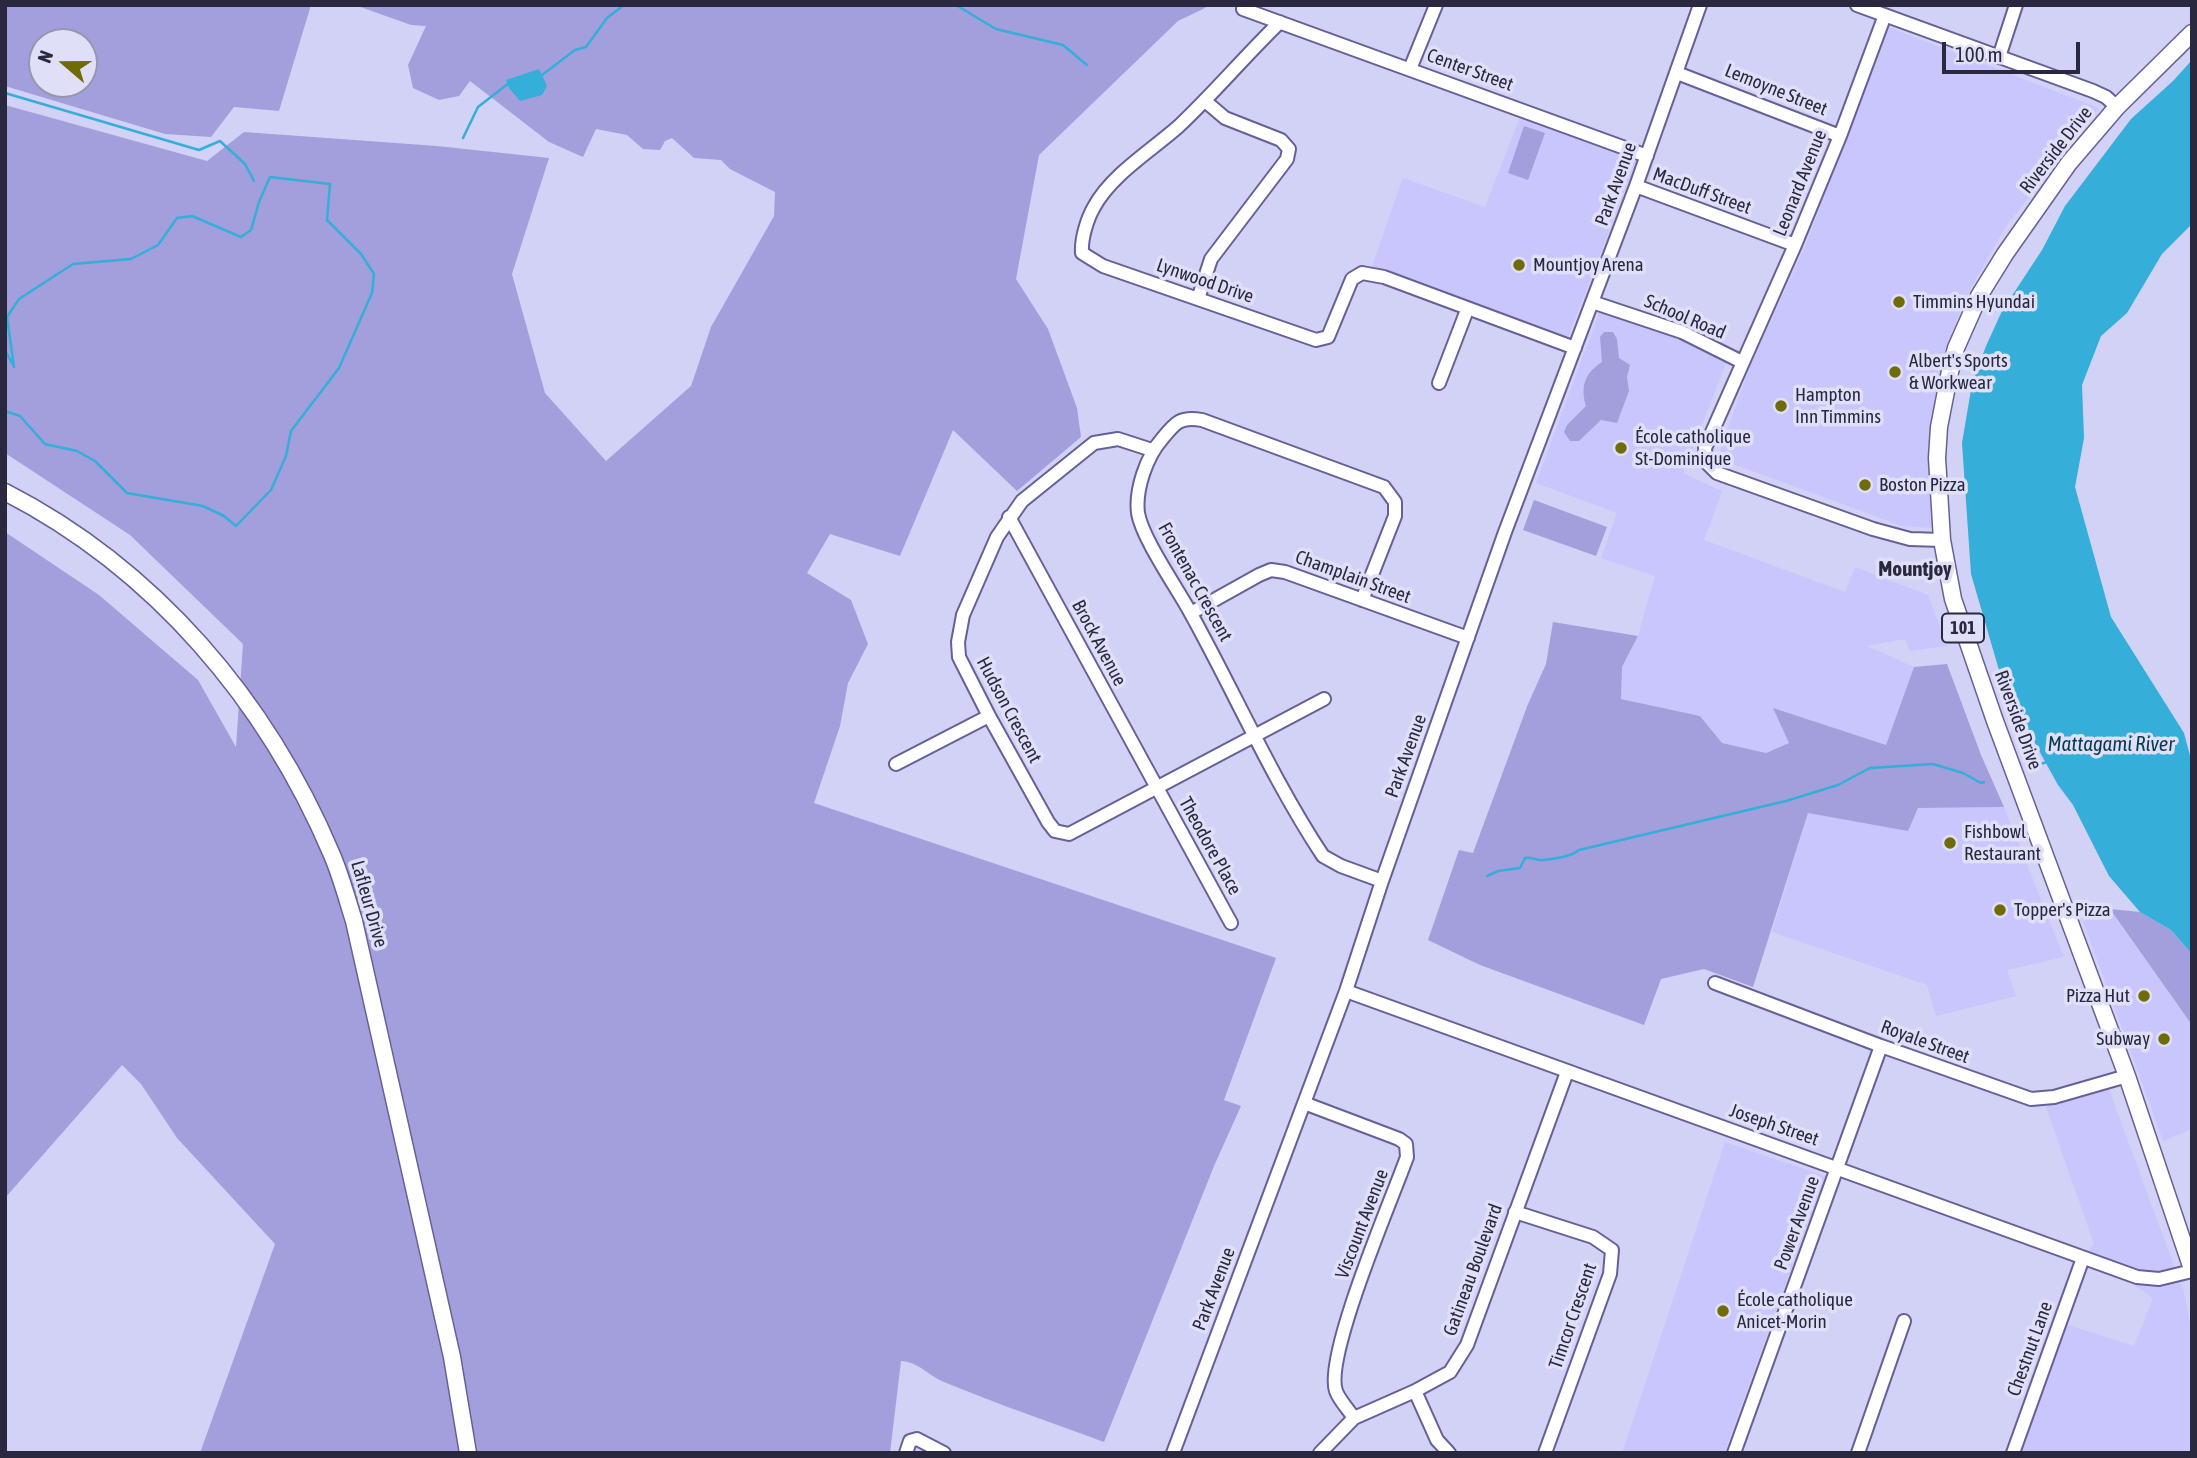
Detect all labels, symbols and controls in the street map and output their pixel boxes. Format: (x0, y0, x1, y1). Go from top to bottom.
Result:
north arrow (28, 28, 98, 98)
scale bar (1945, 28, 2083, 72)
text: 100 m (1955, 42, 2003, 66)
street label: Center Street (1424, 44, 1516, 96)
text: N (33, 47, 57, 66)
street label: Lemoyne Street (1721, 59, 1831, 121)
street label: Riverside Drive (2015, 102, 2097, 198)
street label: Leonard Avenue (1768, 126, 1832, 240)
street label: Park Avenue (1590, 139, 1642, 229)
street label: MacDuff Street (1650, 163, 1754, 219)
street label: Lynwood Drive (1153, 254, 1257, 308)
place label: Mountjoy Arena (1533, 254, 1644, 276)
marker: Mountjoy Arena (1511, 257, 1527, 273)
street label: School Road (1641, 290, 1729, 344)
place label: Timmins Hyundai (1913, 291, 2035, 313)
marker: Timmins Hyundai (1891, 294, 1907, 310)
place label: Albert's Sports & Workwear (1909, 350, 2008, 394)
marker: Albert's Sports & Workwear (1887, 364, 1903, 380)
place label: Hampton Inn Timmins (1795, 384, 1881, 428)
marker: Hampton Inn Timmins (1773, 398, 1789, 414)
place label: École catholique St-Dominique (1635, 426, 1751, 470)
marker: École catholique St-Dominique (1613, 440, 1629, 456)
place label: Boston Pizza (1879, 474, 1965, 496)
marker: Boston Pizza (1857, 477, 1873, 493)
street label: Frontenac Crescent (1153, 519, 1237, 645)
street label: Champlain Street (1292, 546, 1414, 608)
district label: Mountjoy (1878, 556, 1952, 582)
street label: Brock Avenue (1067, 596, 1131, 690)
road number: 101 (1942, 614, 1984, 642)
street label: Hudson Crescent (972, 653, 1046, 767)
street label: Riverside Drive (1990, 667, 2046, 773)
street label: Park Avenue (1380, 711, 1432, 801)
water label: Mattagami River (2047, 731, 2175, 757)
street label: Theodore Place (1174, 793, 1246, 899)
place label: Fishbowl Restaurant (1964, 821, 2041, 865)
marker: Fishbowl Restaurant (1942, 835, 1958, 851)
street label: Lafleur Drive (346, 858, 392, 950)
place label: Topper's Pizza (2014, 899, 2111, 921)
marker: Topper's Pizza (1992, 902, 2008, 918)
place label: Pizza Hut (2066, 985, 2130, 1007)
marker: Pizza Hut (2136, 988, 2152, 1004)
street label: Royale Street (1878, 1015, 1972, 1069)
place label: Subway (2096, 1028, 2150, 1050)
marker: Subway (2156, 1031, 2172, 1047)
street label: Joseph Street (1726, 1099, 1822, 1151)
street label: Viscount Avenue (1331, 1166, 1393, 1282)
street label: Power Avenue (1769, 1173, 1825, 1273)
street label: Gatineau Boulevard (1439, 1201, 1507, 1339)
street label: Park Avenue (1188, 1244, 1240, 1334)
street label: Timcor Crescent (1544, 1260, 1602, 1372)
place label: École catholique Anicet-Morin (1737, 1289, 1853, 1333)
street label: Chestnut Lane (2002, 1299, 2058, 1399)
marker: École catholique Anicet-Morin (1715, 1303, 1731, 1319)

